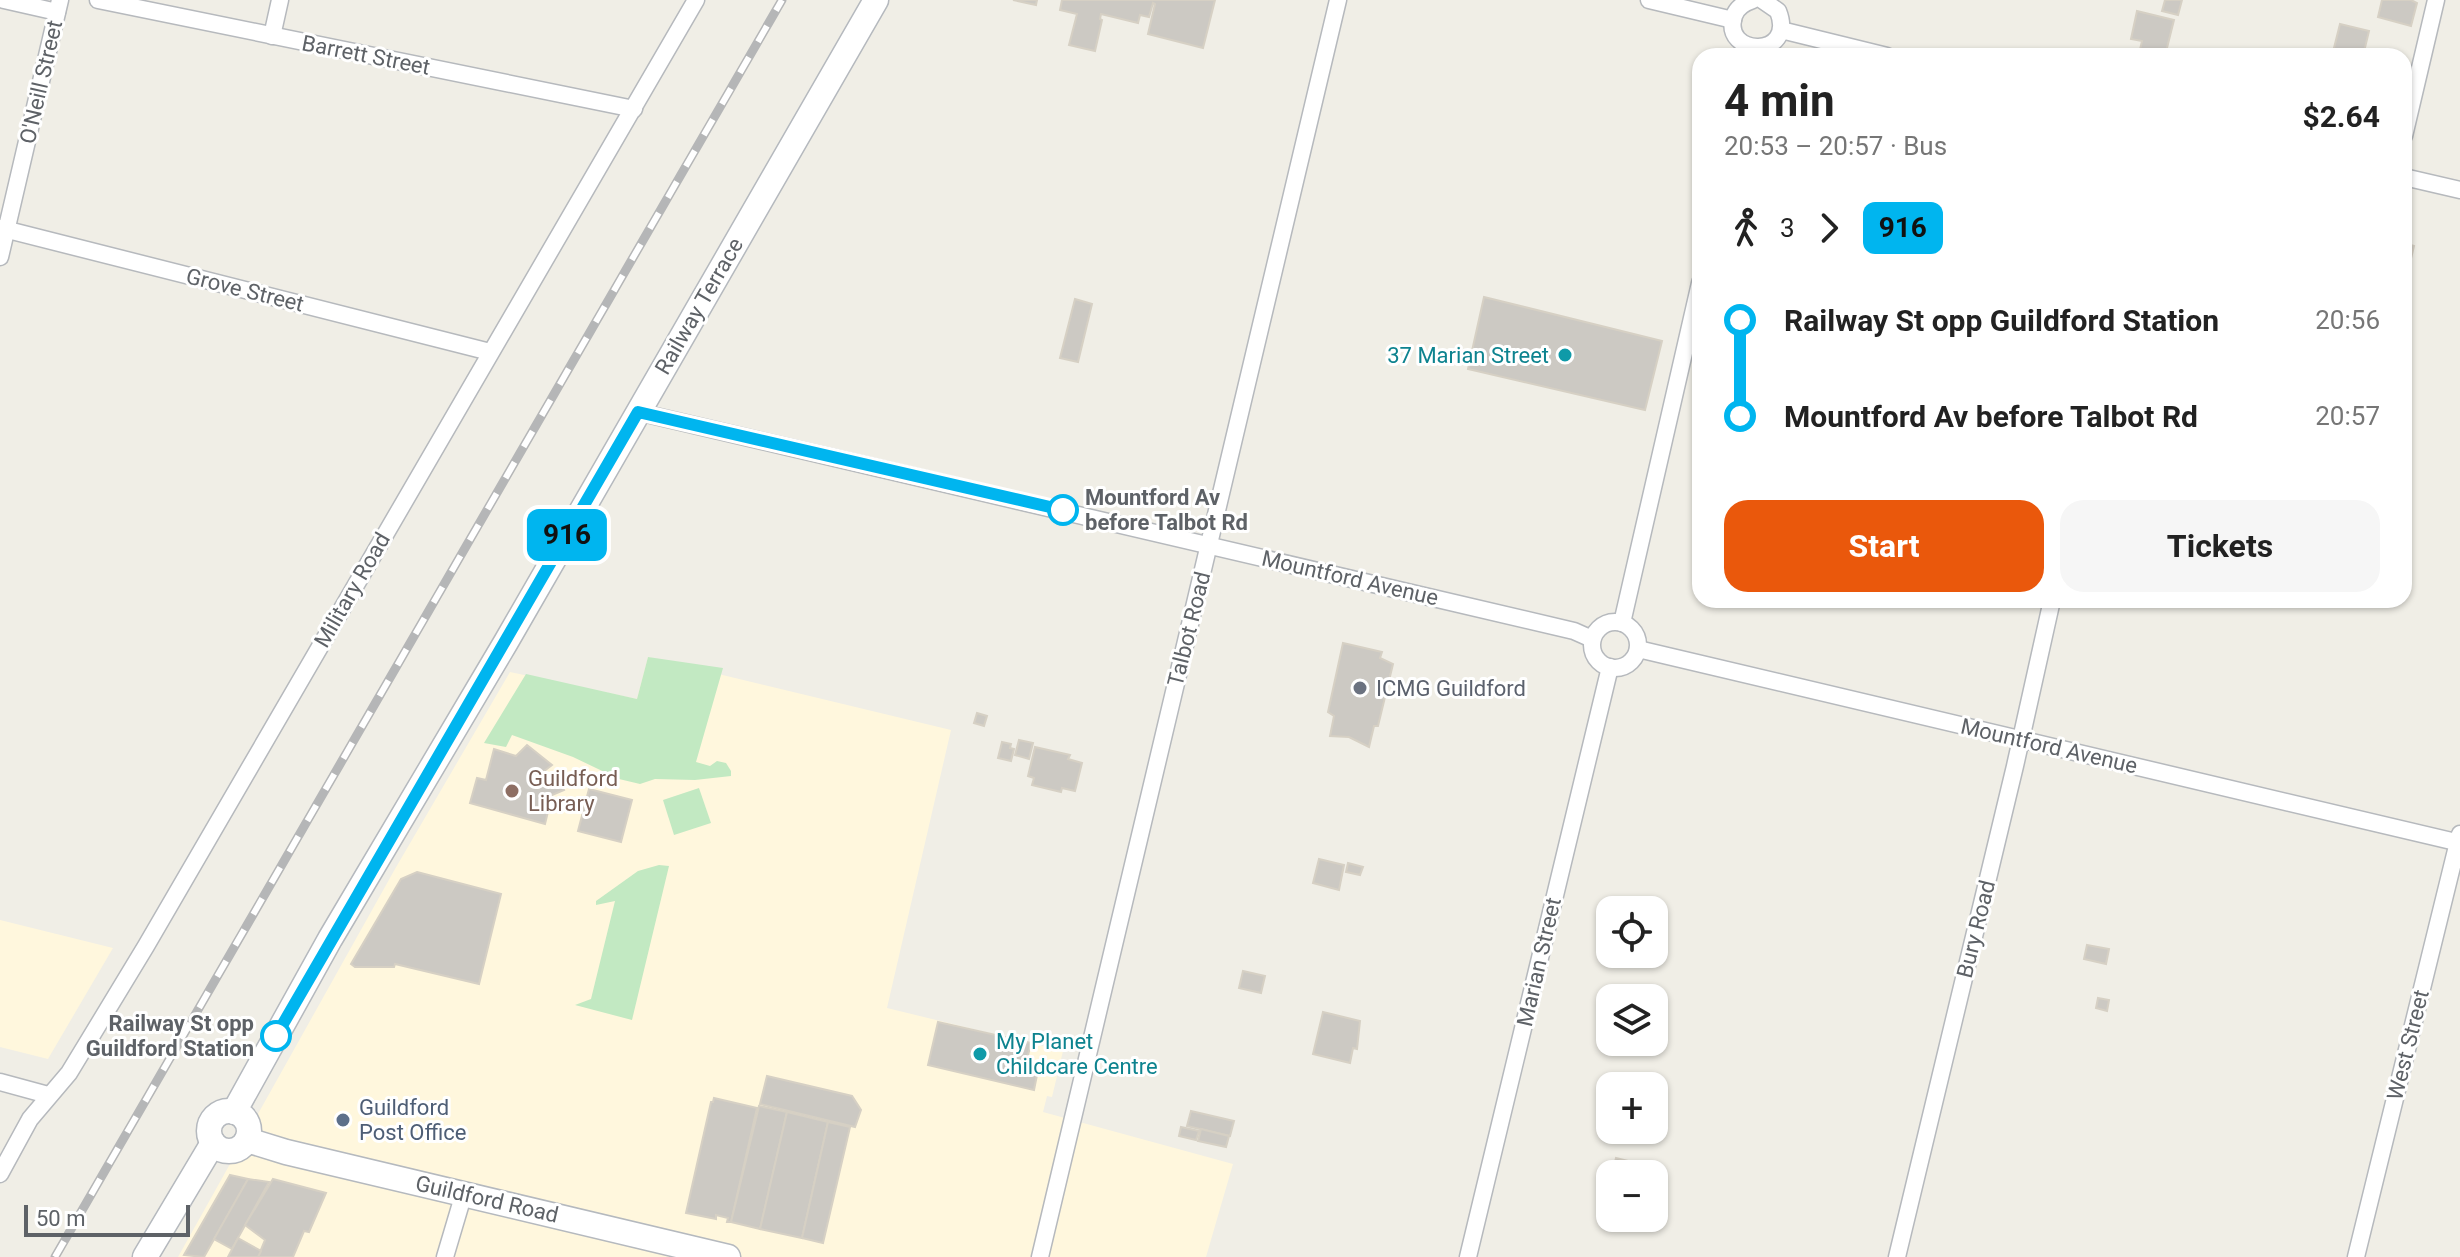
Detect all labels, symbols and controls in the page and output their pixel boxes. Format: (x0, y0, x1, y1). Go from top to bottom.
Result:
street label: O'Neill Street (15, 18, 67, 146)
street label: Barrett Street (300, 30, 432, 80)
text: 4 min (1724, 75, 1835, 127)
text: $2.64 (2302, 99, 2380, 134)
text: 20:53 – 20:57 · Bus (1724, 131, 1947, 161)
icon: walk (1724, 206, 1768, 250)
icon: forward (1807, 206, 1851, 250)
text: 916 (1879, 211, 1927, 244)
text: 3 (1780, 213, 1795, 243)
street label: Railway Terrace (650, 233, 748, 379)
street label: Grove Street (184, 263, 306, 317)
text: Railway St opp Guildford Station (1784, 303, 2219, 338)
text: 20:56 (2315, 305, 2380, 335)
place label: 37 Marian Street (1387, 343, 1549, 368)
marker: 37 Marian Street (1556, 346, 1574, 364)
text: Mountford Av before Talbot Rd (1784, 399, 2198, 434)
text: 20:57 (2315, 401, 2380, 431)
place label: Mountford Av before Talbot Rd (1085, 485, 1248, 535)
marker: Mountford Av before Talbot Rd (1048, 495, 1078, 525)
button: Start (1724, 500, 2044, 592)
button: Tickets (2060, 500, 2380, 592)
line badge: 916 (521, 509, 613, 561)
text: 916 (543, 518, 591, 551)
street label: Military Road (309, 528, 395, 652)
street label: Mountford Avenue (1259, 546, 1441, 610)
street label: Talbot Road (1163, 569, 1215, 689)
place label: ICMG Guildford (1376, 676, 1526, 701)
marker: ICMG Guildford (1351, 679, 1369, 697)
street label: Mountford Avenue (1958, 714, 2140, 778)
place label: Guildford Library (528, 766, 618, 816)
marker: Guildford Library (503, 782, 521, 800)
street label: Bury Road (1952, 878, 2000, 980)
street label: Marian Street (1512, 895, 1566, 1029)
map controls (1596, 896, 1668, 1232)
button: locate (1596, 896, 1668, 968)
button: layers (1596, 984, 1668, 1056)
street label: West Street (2382, 987, 2434, 1103)
place label: Railway St opp Guildford Station (86, 1011, 254, 1061)
marker: Railway St opp Guildford Station (261, 1021, 291, 1051)
place label: My Planet Childcare Centre (996, 1029, 1158, 1079)
marker: My Planet Childcare Centre (971, 1045, 989, 1063)
button: + (1596, 1072, 1668, 1144)
place label: Guildford Post Office (359, 1095, 466, 1145)
marker: Guildford Post Office (334, 1111, 352, 1129)
button: − (1596, 1160, 1668, 1232)
street label: Guildford Road (413, 1170, 561, 1228)
scale bar (24, 1201, 190, 1237)
text: 50 m (36, 1206, 85, 1231)

